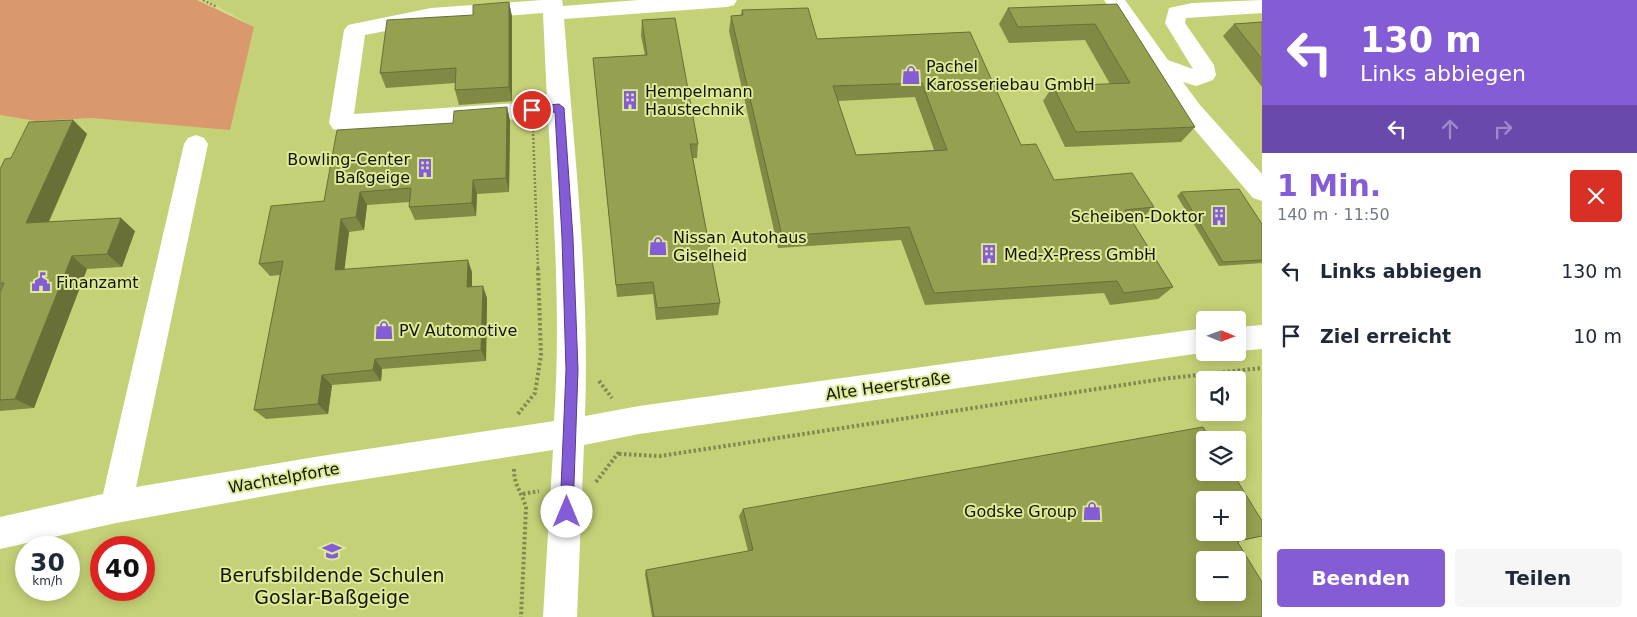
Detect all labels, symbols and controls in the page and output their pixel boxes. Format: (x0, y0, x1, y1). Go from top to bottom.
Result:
icon: left (1277, 20, 1342, 85)
text: 130 m (1360, 20, 1482, 60)
place label: Pachel Karosseriebau GmbH (926, 57, 1095, 94)
text: Links abbiegen (1360, 61, 1526, 86)
shop icon: Pachel Karosseriebau GmbH (900, 64, 922, 86)
place label: Hempelmann Haustechnik (645, 82, 753, 119)
pin (511, 89, 553, 131)
building icon: Hempelmann Haustechnik (619, 89, 641, 111)
icon: arrive (518, 96, 546, 124)
icon: left (1383, 115, 1411, 143)
icon: ahead (1436, 115, 1464, 143)
icon: right (1489, 115, 1517, 143)
place label: Bowling-Center Baßgeige (287, 150, 410, 187)
building icon: Bowling-Center Baßgeige (414, 157, 436, 179)
text: 1 Min. (1277, 168, 1381, 203)
button: close (1570, 170, 1622, 222)
building icon: Scheiben-Doktor (1208, 205, 1230, 227)
text: 140 m · 11:50 (1277, 205, 1390, 224)
place label: Scheiben-Doktor (1071, 207, 1204, 226)
place label: Nissan Autohaus Giselheid (673, 228, 807, 265)
shop icon: Nissan Autohaus Giselheid (647, 235, 669, 257)
building icon: Med-X-Press GmbH (978, 243, 1000, 265)
place label: Med-X-Press GmbH (1004, 245, 1156, 264)
icon: left (1277, 257, 1305, 285)
text: Links abbiegen (1320, 260, 1482, 282)
text: 130 m (1561, 260, 1622, 282)
public building icon: Finanzamt (30, 271, 52, 293)
place label: Finanzamt (56, 273, 139, 292)
north arrow (1196, 311, 1246, 361)
map controls (1196, 311, 1246, 601)
shop icon: PV Automotive (373, 319, 395, 341)
place label: PV Automotive (399, 321, 517, 340)
icon: arrive (1277, 322, 1305, 350)
text: Ziel erreicht (1320, 325, 1451, 347)
text: 10 m (1573, 325, 1622, 347)
street label: Alte Heerstraße (824, 368, 952, 404)
button: sound (1196, 371, 1246, 421)
button: layers (1196, 431, 1246, 481)
street label: Wachtelpforte (227, 459, 341, 497)
position arrow (540, 485, 592, 537)
button: + (1196, 491, 1246, 541)
shop icon: Godske Group (1081, 500, 1103, 522)
place label: Godske Group (964, 502, 1077, 521)
speed limit sign: 40 (90, 536, 155, 601)
school or university icon: Berufsbildende Schulen Goslar-Baßgeige (321, 540, 343, 562)
text: 30 (30, 548, 65, 577)
button: Beenden (1277, 549, 1445, 607)
button: Teilen (1455, 549, 1622, 607)
button: − (1196, 551, 1246, 601)
place label: Berufsbildende Schulen Goslar-Baßgeige (220, 564, 444, 608)
text: km/h (32, 574, 63, 588)

